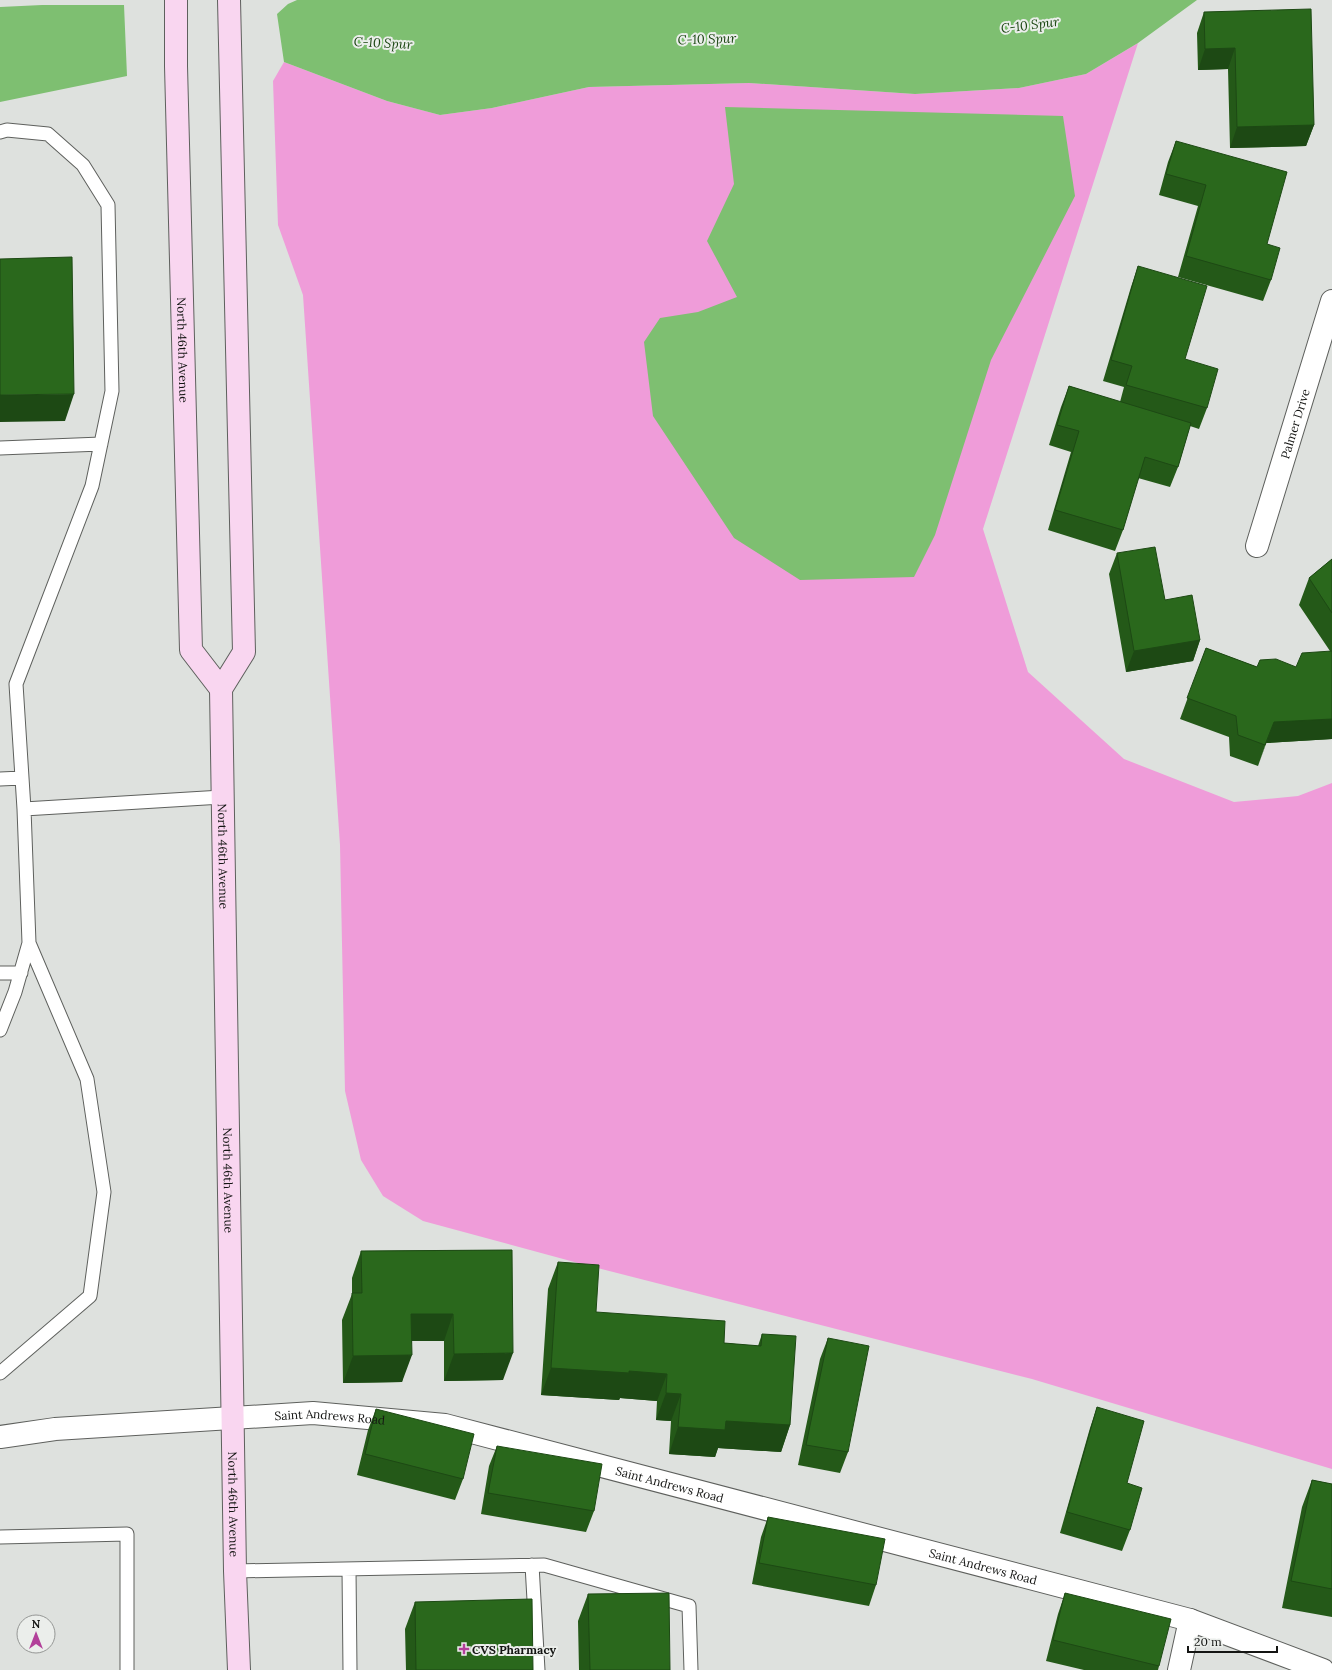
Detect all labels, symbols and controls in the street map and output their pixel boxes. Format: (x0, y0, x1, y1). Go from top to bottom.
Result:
water label: C-10 Spur (1000, 13, 1060, 37)
water label: C-10 Spur (677, 29, 737, 49)
water label: C-10 Spur (353, 33, 413, 53)
street label: North 46th Avenue (174, 297, 192, 403)
street label: Palmer Drive (1277, 386, 1312, 460)
street label: North 46th Avenue (215, 803, 232, 910)
street label: North 46th Avenue (220, 1127, 237, 1234)
street label: Saint Andrews Road (274, 1405, 386, 1427)
street label: North 46th Avenue (226, 1451, 242, 1558)
street label: Saint Andrews Road (614, 1463, 725, 1505)
street label: Saint Andrews Road (928, 1545, 1039, 1587)
north arrow (16, 1614, 56, 1654)
text: N (32, 1617, 41, 1631)
scale bar (1188, 1628, 1277, 1654)
text: 20 m (1194, 1634, 1222, 1649)
place label: CVS Pharmacy (472, 1642, 557, 1657)
marker: CVS Pharmacy (459, 1644, 469, 1654)

